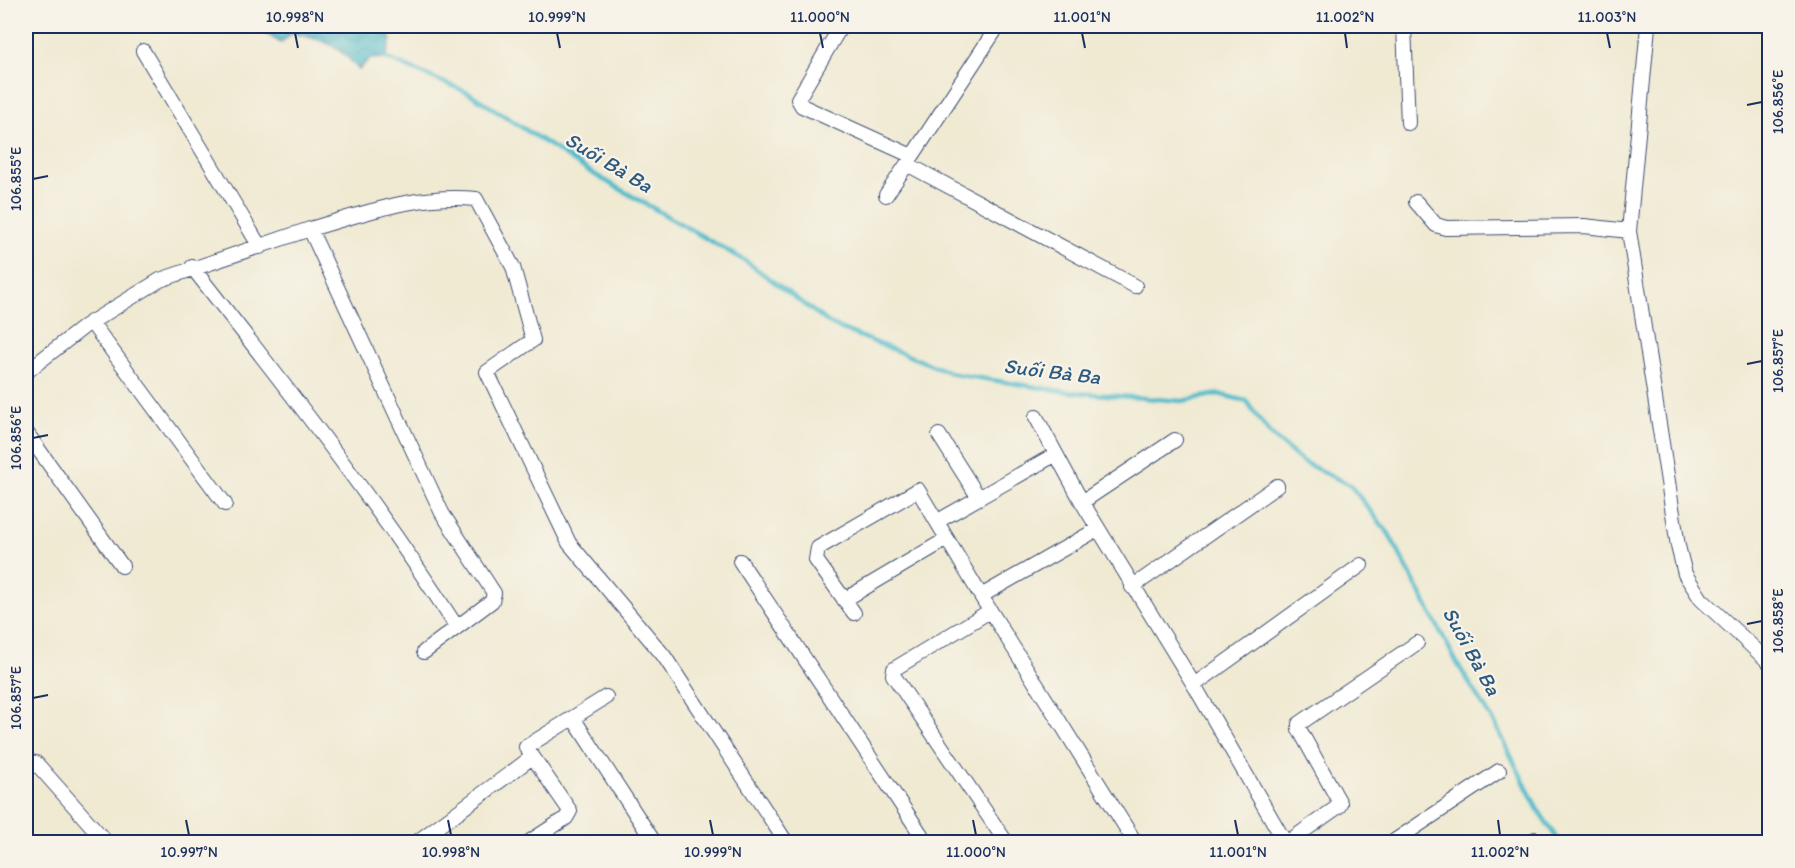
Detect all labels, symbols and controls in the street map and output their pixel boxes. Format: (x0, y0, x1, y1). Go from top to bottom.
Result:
text: 10.998°N (266, 8, 324, 26)
text: 10.999°N (528, 8, 586, 26)
text: 11.000°N (790, 8, 850, 26)
text: 11.001°N (1053, 8, 1111, 26)
text: 11.002°N (1316, 8, 1374, 26)
text: 11.003°N (1578, 8, 1636, 26)
text: 106.856°E (1769, 70, 1787, 134)
water label: Suối Bà Ba (561, 126, 658, 198)
text: 106.855°E (7, 147, 25, 211)
text: 106.857°E (1769, 329, 1787, 393)
water label: Suối Bà Ba (1002, 353, 1102, 389)
text: 106.856°E (7, 406, 25, 470)
text: 106.858°E (1769, 589, 1787, 653)
water label: Suối Bà Ba (1438, 602, 1507, 700)
text: 106.857°E (7, 666, 25, 730)
text: 10.997°N (160, 843, 218, 861)
text: 10.998°N (422, 843, 480, 861)
text: 10.999°N (684, 843, 742, 861)
text: 11.000°N (946, 843, 1006, 861)
text: 11.001°N (1209, 843, 1267, 861)
text: 11.002°N (1471, 843, 1529, 861)

